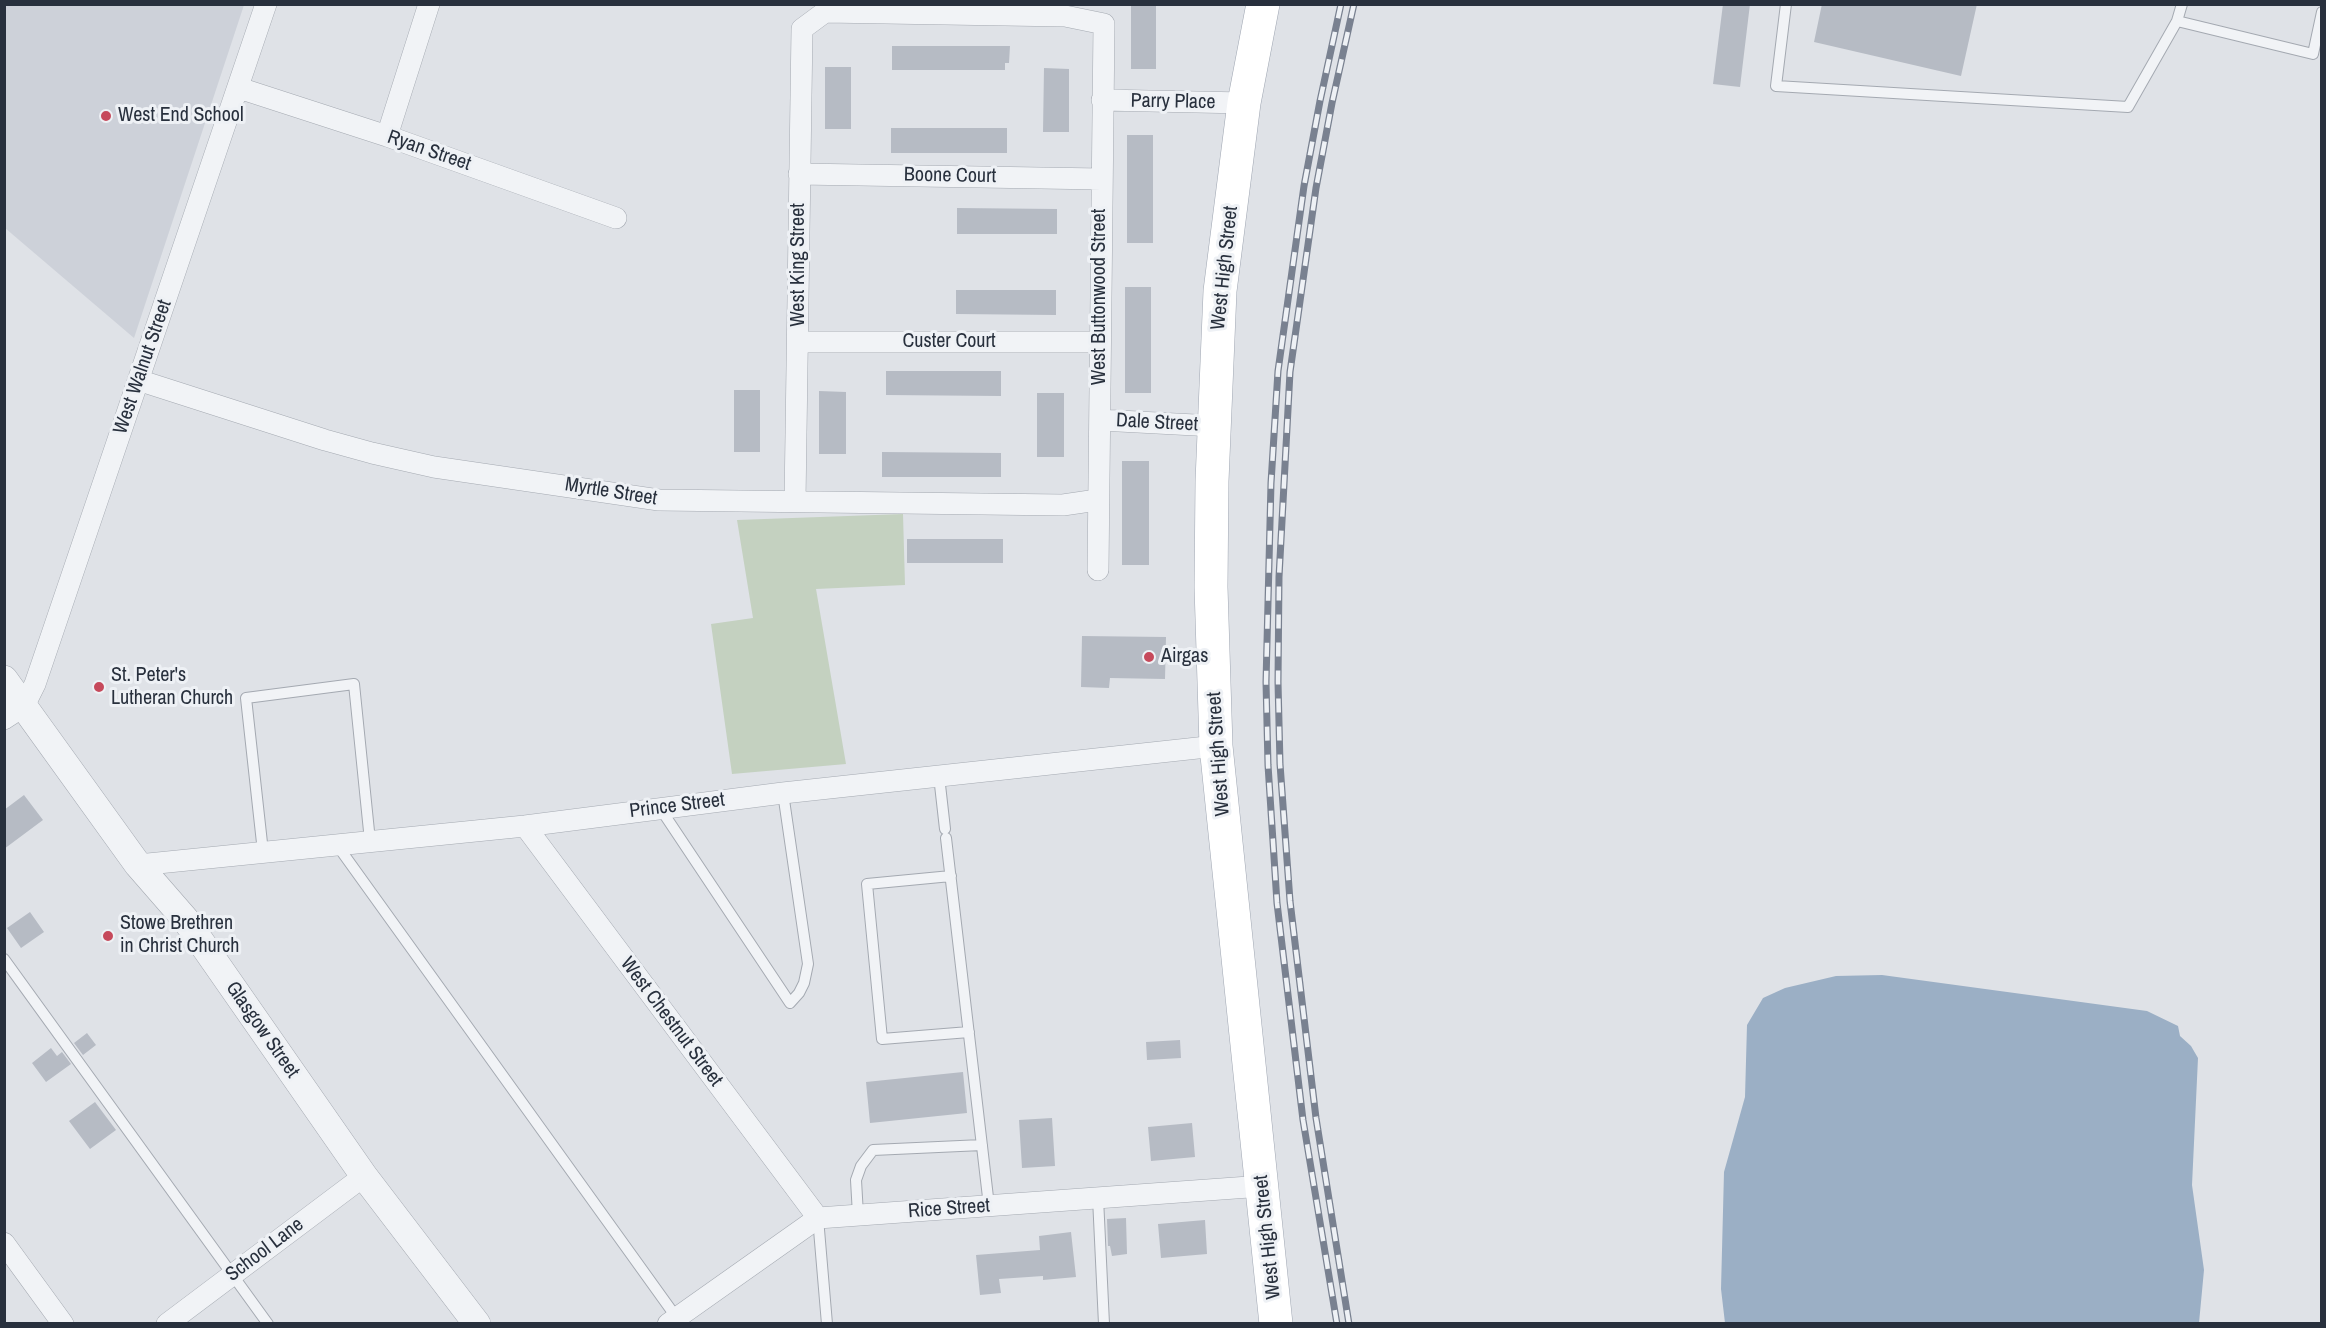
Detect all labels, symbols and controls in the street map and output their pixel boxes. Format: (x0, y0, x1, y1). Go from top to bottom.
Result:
street label: Parry Place (1130, 89, 1216, 115)
place label: West End School (118, 104, 244, 128)
marker: West End School (99, 109, 113, 123)
street label: Ryan Street (384, 126, 474, 176)
street label: Boone Court (904, 163, 996, 189)
street label: West King Street (787, 203, 811, 327)
street label: West High Street (1207, 205, 1243, 331)
street label: West Buttonwood Street (1088, 209, 1112, 385)
street label: West Walnut Street (109, 297, 177, 437)
street label: Custer Court (903, 330, 995, 354)
street label: Dale Street (1115, 409, 1199, 437)
street label: Myrtle Street (563, 473, 659, 511)
place label: Airgas (1161, 645, 1208, 669)
marker: Airgas (1142, 650, 1156, 664)
place label: St. Peter's Lutheran Church (111, 664, 233, 711)
marker: St. Peter's Lutheran Church (92, 680, 106, 694)
street label: West High Street (1203, 691, 1235, 817)
street label: Prince Street (628, 788, 726, 824)
place label: Stowe Brethren in Christ Church (120, 912, 239, 959)
marker: Stowe Brethren in Christ Church (101, 929, 115, 943)
street label: West Chestnut Street (615, 953, 727, 1091)
street label: Glasgow Street (220, 977, 304, 1083)
street label: West High Street (1250, 1174, 1286, 1300)
street label: Rice Street (907, 1194, 991, 1224)
street label: School Lane (221, 1213, 309, 1287)

